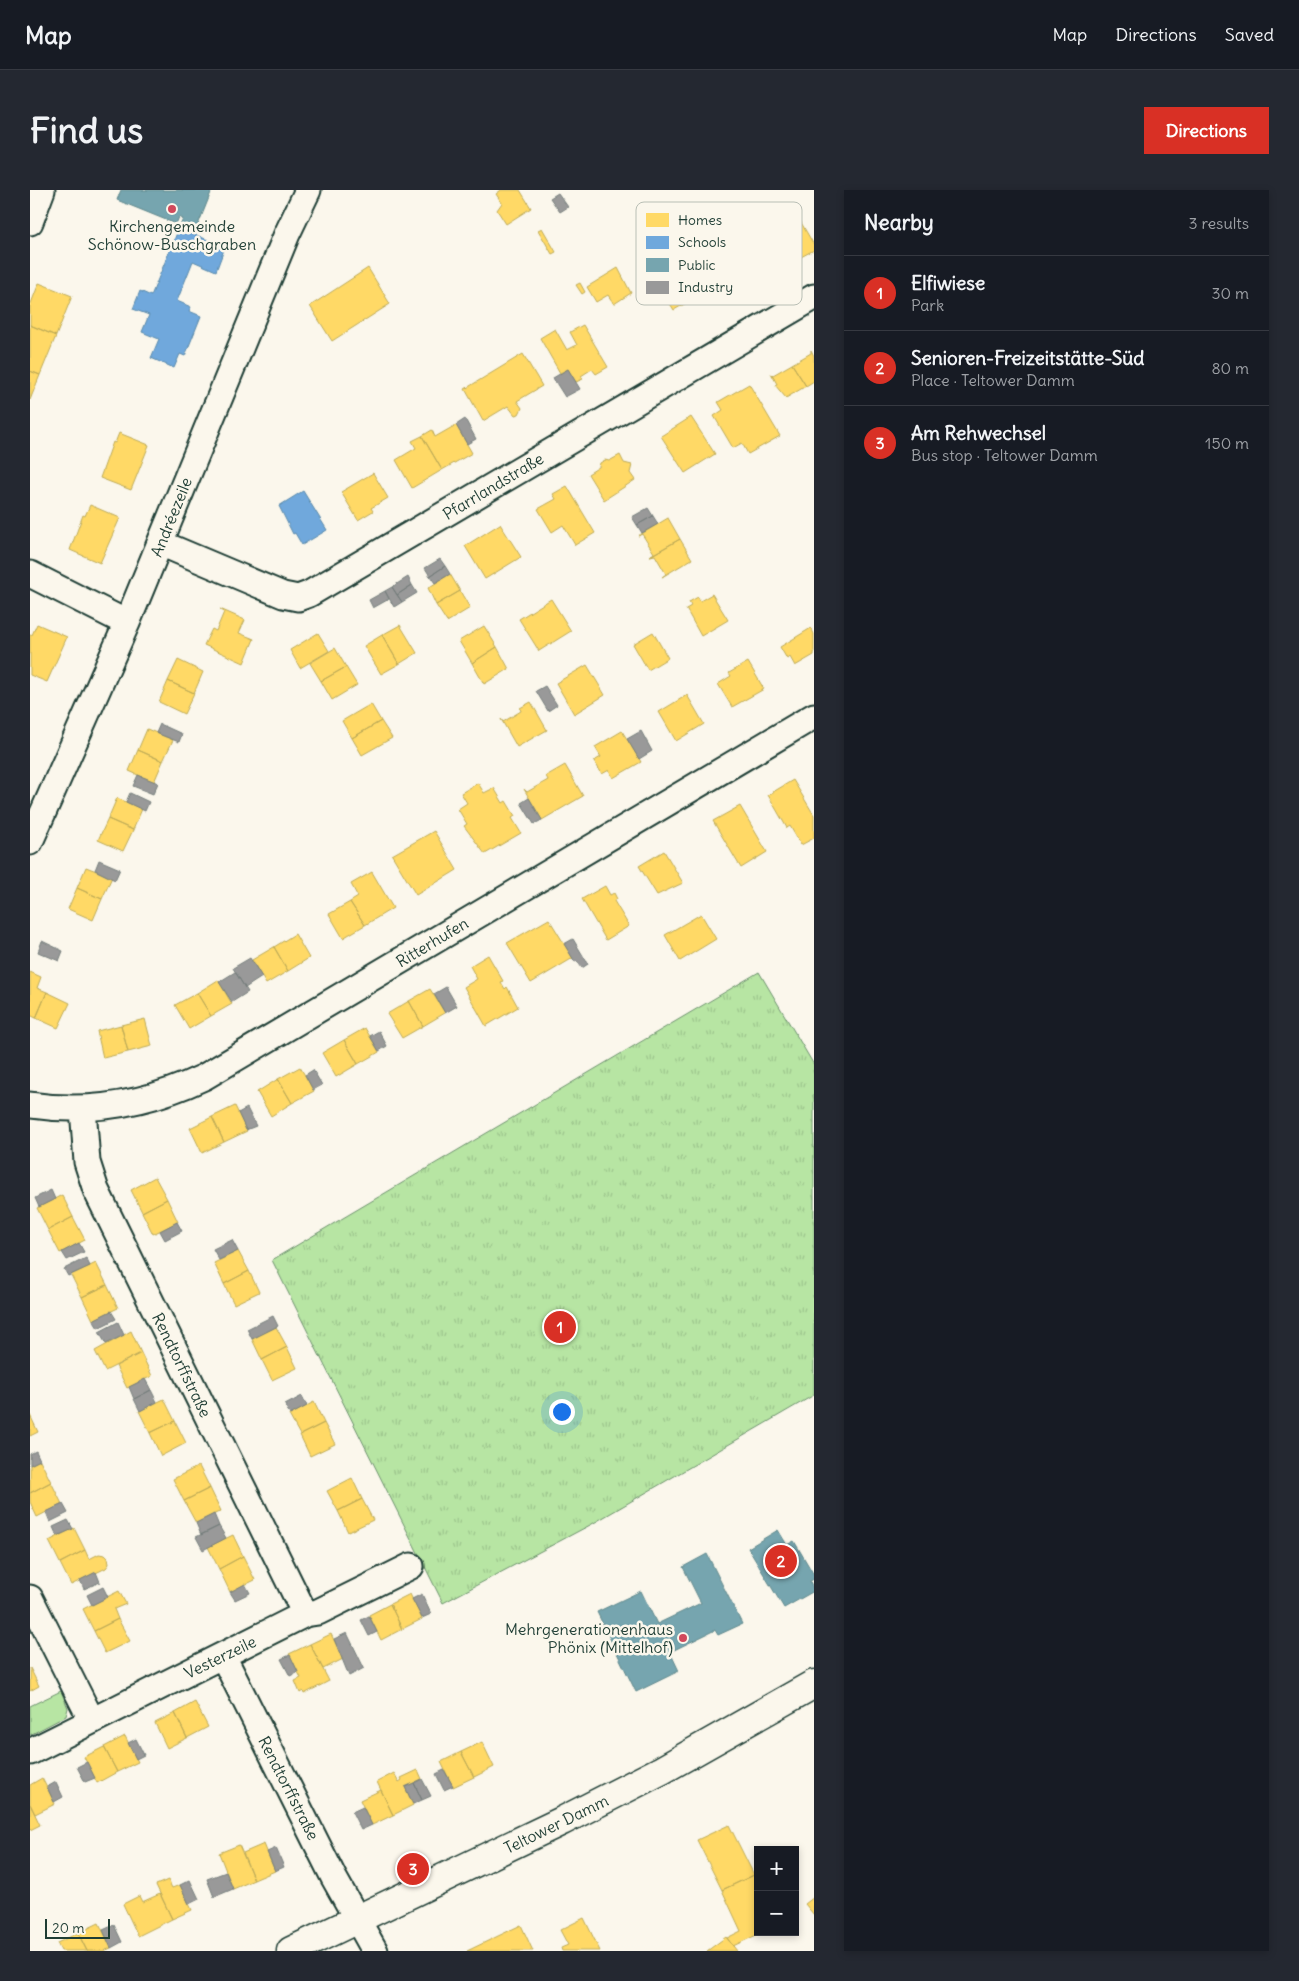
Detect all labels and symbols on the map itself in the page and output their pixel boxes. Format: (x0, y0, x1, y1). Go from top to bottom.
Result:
legend (636, 202, 802, 305)
marker: Kirchengemeinde Schönow-Buschgraben (166, 203, 178, 215)
text: Homes (678, 211, 722, 229)
place label: Kirchengemeinde Schönow-Buschgraben (88, 216, 256, 254)
text: Schools (678, 233, 726, 251)
text: Public (678, 256, 716, 274)
text: Industry (678, 278, 733, 296)
street label: Pfarrlandstraße (439, 448, 547, 524)
street label: Andréezeile (146, 474, 196, 560)
street label: Ritterhufen (392, 913, 472, 971)
pin: 1 (544, 1308, 576, 1346)
street label: Rendtorffstraße (148, 1309, 216, 1421)
your location (549, 1399, 575, 1425)
pin: 2 (765, 1542, 797, 1580)
place label: Mehrgenerationenhaus Phönix (Mittelhof) (505, 1619, 673, 1657)
street label: Vesterzeile (181, 1631, 259, 1683)
marker: Mehrgenerationenhaus Phönix (Mittelhof) (677, 1632, 689, 1644)
street label: Rendtorffstraße (254, 1733, 324, 1843)
street label: Teltower Damm (500, 1790, 612, 1858)
pin: 3 (397, 1850, 429, 1888)
scale bar (45, 1916, 110, 1939)

